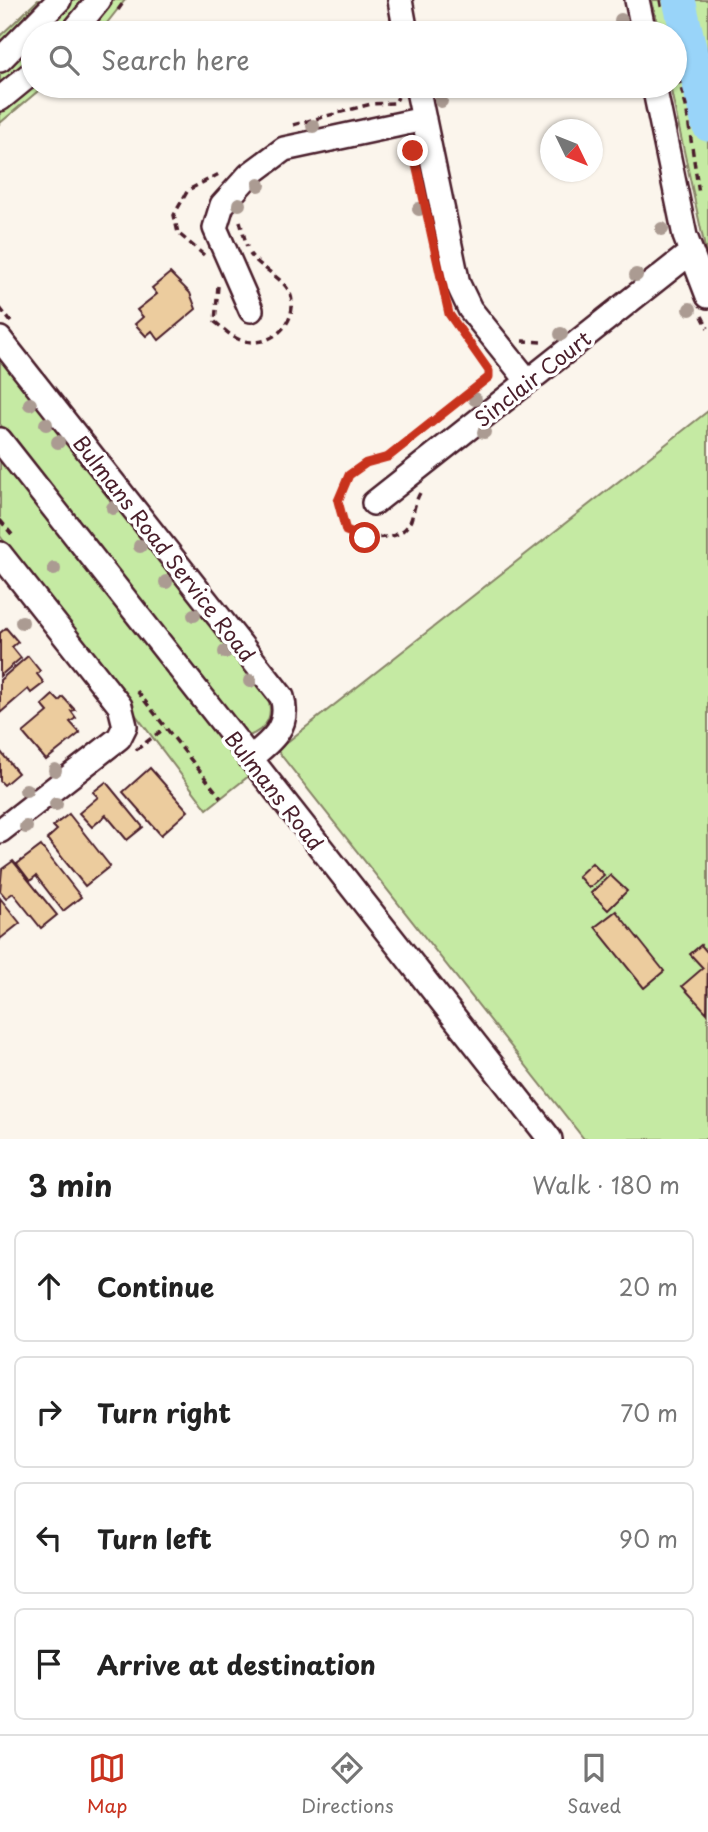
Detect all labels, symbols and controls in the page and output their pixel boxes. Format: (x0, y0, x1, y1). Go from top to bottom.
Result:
search box (21, 21, 687, 98)
text: Search here (101, 40, 250, 79)
icon: search (45, 41, 83, 79)
north arrow (540, 119, 603, 182)
route end (397, 135, 428, 166)
street label: Sinclair Court (467, 322, 597, 434)
street label: Bulmans Road Service Road (66, 428, 264, 668)
route start (349, 522, 380, 553)
street label: Bulmans Road (218, 723, 332, 857)
text: 3 min (28, 1162, 113, 1207)
text: Walk · 180 m (532, 1167, 680, 1202)
icon: ahead (30, 1267, 68, 1305)
text: Continue (97, 1267, 214, 1306)
text: 20 m (619, 1269, 678, 1304)
icon: right (30, 1393, 68, 1431)
text: Turn right (97, 1393, 231, 1432)
text: 70 m (620, 1395, 678, 1430)
icon: left (30, 1519, 68, 1557)
text: Turn left (97, 1519, 212, 1558)
text: 90 m (619, 1521, 678, 1556)
icon: arrive (30, 1645, 68, 1683)
text: Arrive at destination (97, 1645, 376, 1684)
tab: Map (87, 1749, 127, 1819)
tab: Directions (301, 1749, 394, 1819)
tab: Saved (567, 1749, 621, 1819)

